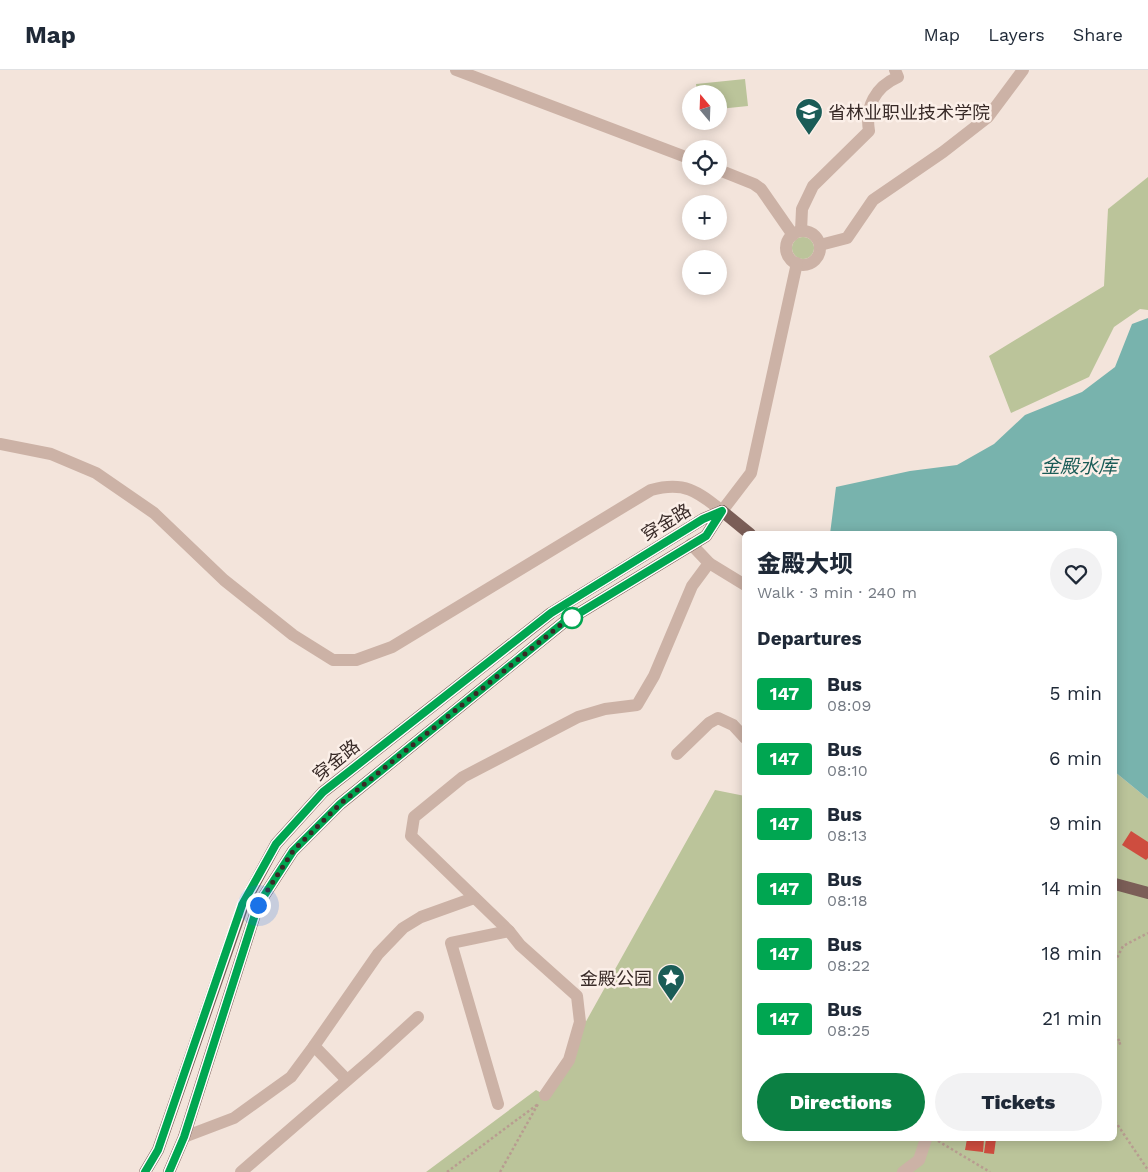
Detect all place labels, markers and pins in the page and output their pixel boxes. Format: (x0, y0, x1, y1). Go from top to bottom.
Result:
school or university icon: 省林业职业技术学院 (794, 97, 824, 136)
place label: 省林业职业技术学院 (828, 102, 990, 123)
unlabelled marker (561, 607, 583, 629)
place icon: 金殿公园 (656, 963, 686, 1002)
place label: 金殿公园 (580, 968, 652, 989)

